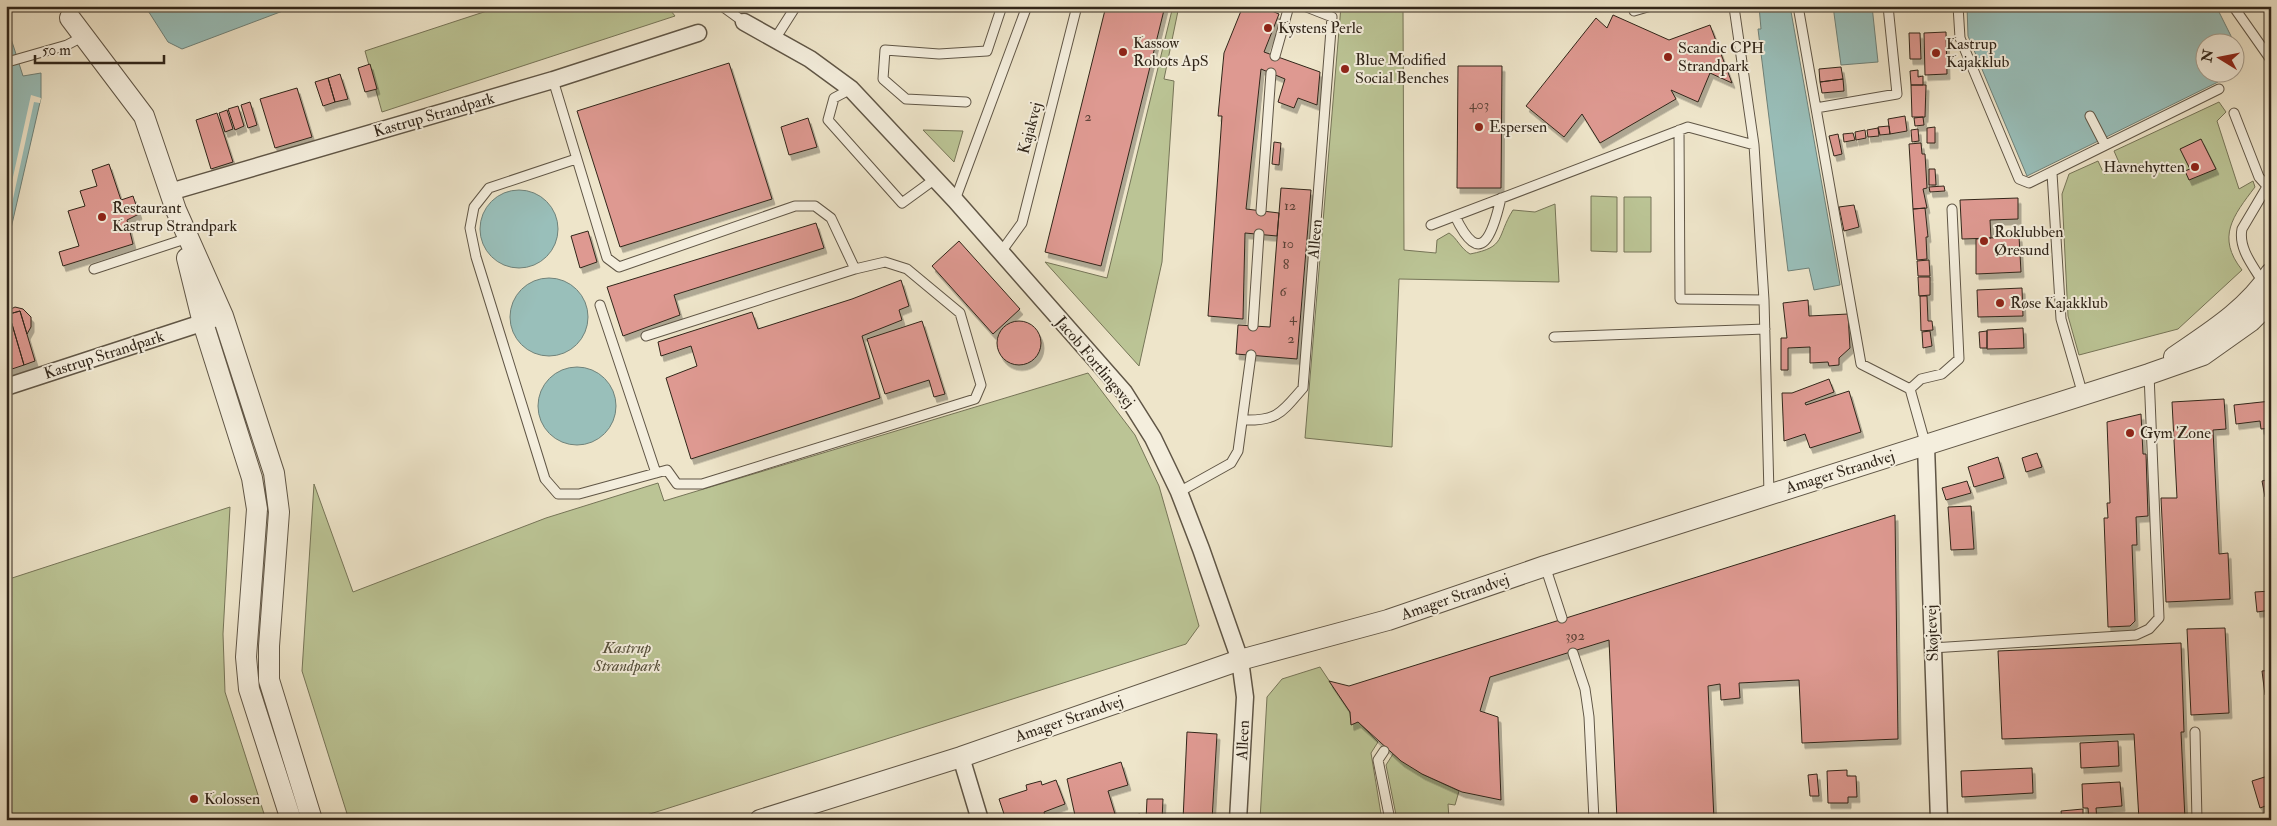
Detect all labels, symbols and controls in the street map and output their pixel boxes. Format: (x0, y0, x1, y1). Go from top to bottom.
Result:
place label: Kystens Perle (1278, 18, 1363, 38)
marker: Kystens Perle (1262, 22, 1274, 34)
scale bar (35, 32, 164, 64)
north arrow (2194, 32, 2244, 82)
place label: Kassow Robots ApS (1133, 33, 1209, 72)
place label: Kastrup Kajakklub (1946, 34, 2010, 72)
place label: Scandic CPH Strandpark (1678, 38, 1764, 77)
text: 50 m (42, 41, 71, 60)
marker: Kassow Robots ApS (1117, 46, 1129, 58)
marker: Kastrup Kajakklub (1930, 47, 1942, 59)
text: N (2198, 48, 2217, 64)
place label: Blue Modified Social Benches (1355, 50, 1449, 88)
marker: Scandic CPH Strandpark (1662, 51, 1674, 63)
marker: Blue Modified Social Benches (1339, 63, 1351, 75)
street label: Kastrup Strandpark (371, 88, 497, 143)
house number: 403 (1469, 96, 1489, 113)
street label: Kajakvej (1014, 100, 1046, 156)
house number: 2 (1084, 108, 1092, 125)
place label: Espersen (1489, 117, 1547, 138)
marker: Espersen (1473, 121, 1485, 133)
place label: Havnehytten (2103, 157, 2185, 177)
marker: Havnehytten (2189, 161, 2201, 173)
house number: 12 (1284, 197, 1296, 214)
place label: Restaurant Kastrup Strandpark (112, 198, 237, 237)
marker: Restaurant Kastrup Strandpark (96, 211, 108, 223)
street label: Alleen (1303, 218, 1327, 261)
place label: Roklubben Øresund (1994, 222, 2064, 260)
house number: 10 (1282, 235, 1294, 252)
marker: Roklubben Øresund (1978, 235, 1990, 247)
house number: 8 (1283, 256, 1290, 273)
house number: 6 (1279, 283, 1287, 300)
place label: Røse Kajakklub (2010, 293, 2108, 313)
marker: Røse Kajakklub (1994, 297, 2006, 309)
house number: 4 (1289, 309, 1298, 326)
street label: Jacob Fortlingsvej (1049, 311, 1139, 413)
street label: Kastrup Strandpark (41, 326, 167, 385)
house number: 2 (1287, 330, 1295, 347)
place label: Gym Zone (2140, 423, 2211, 443)
marker: Gym Zone (2124, 427, 2136, 439)
street label: Amager Strandvej (1782, 446, 1897, 498)
street label: Amager Strandvej (1397, 569, 1512, 625)
street label: Skøjtevej (1921, 604, 1943, 662)
house number: 392 (1565, 627, 1585, 644)
park label: Kastrup Strandpark (592, 638, 661, 676)
street label: Amager Strandvej (1011, 691, 1126, 747)
street label: Alleen (1232, 720, 1254, 761)
place label: Kolossen (204, 789, 260, 809)
marker: Kolossen (188, 793, 200, 805)

